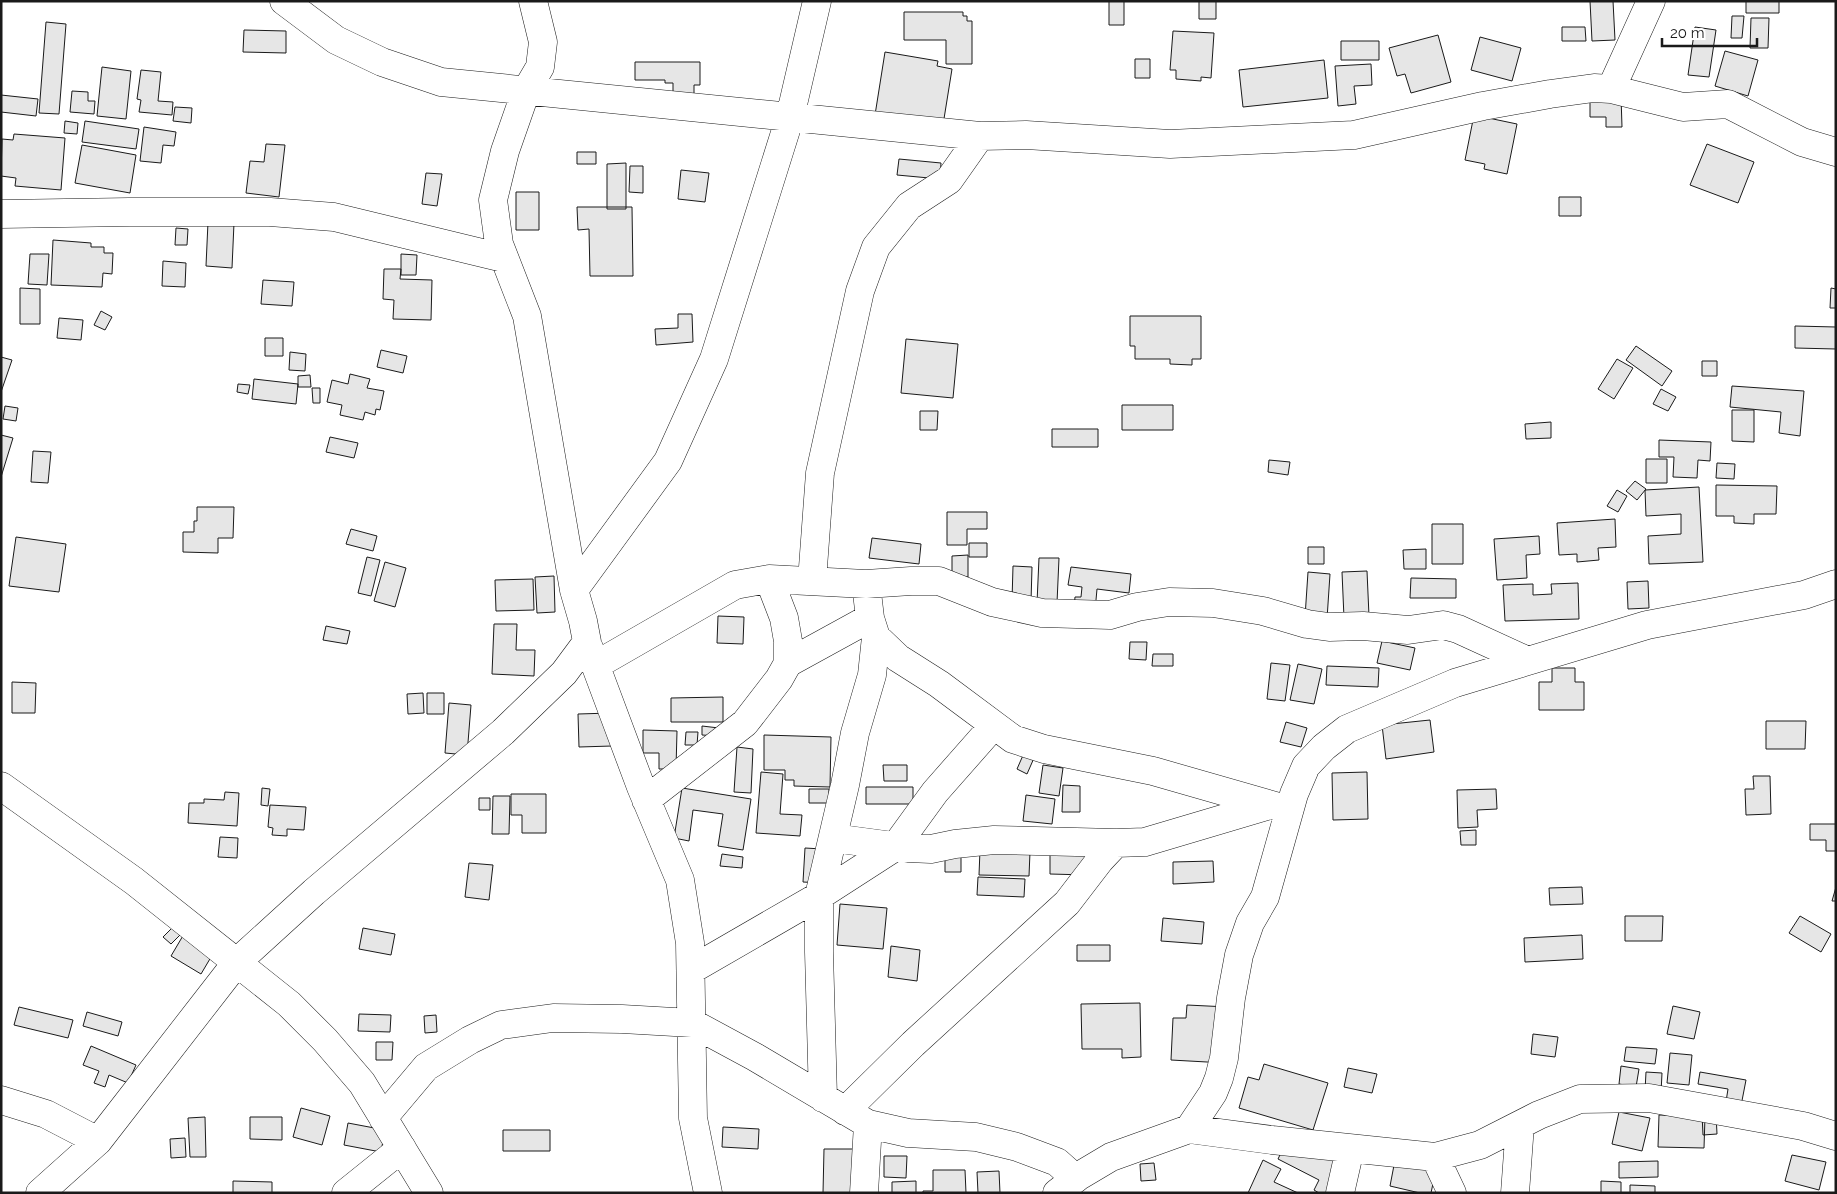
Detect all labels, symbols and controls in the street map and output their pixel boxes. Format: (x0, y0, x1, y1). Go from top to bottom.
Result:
scale bar (1662, 15, 1757, 47)
text: 20 m (1670, 24, 1705, 42)

